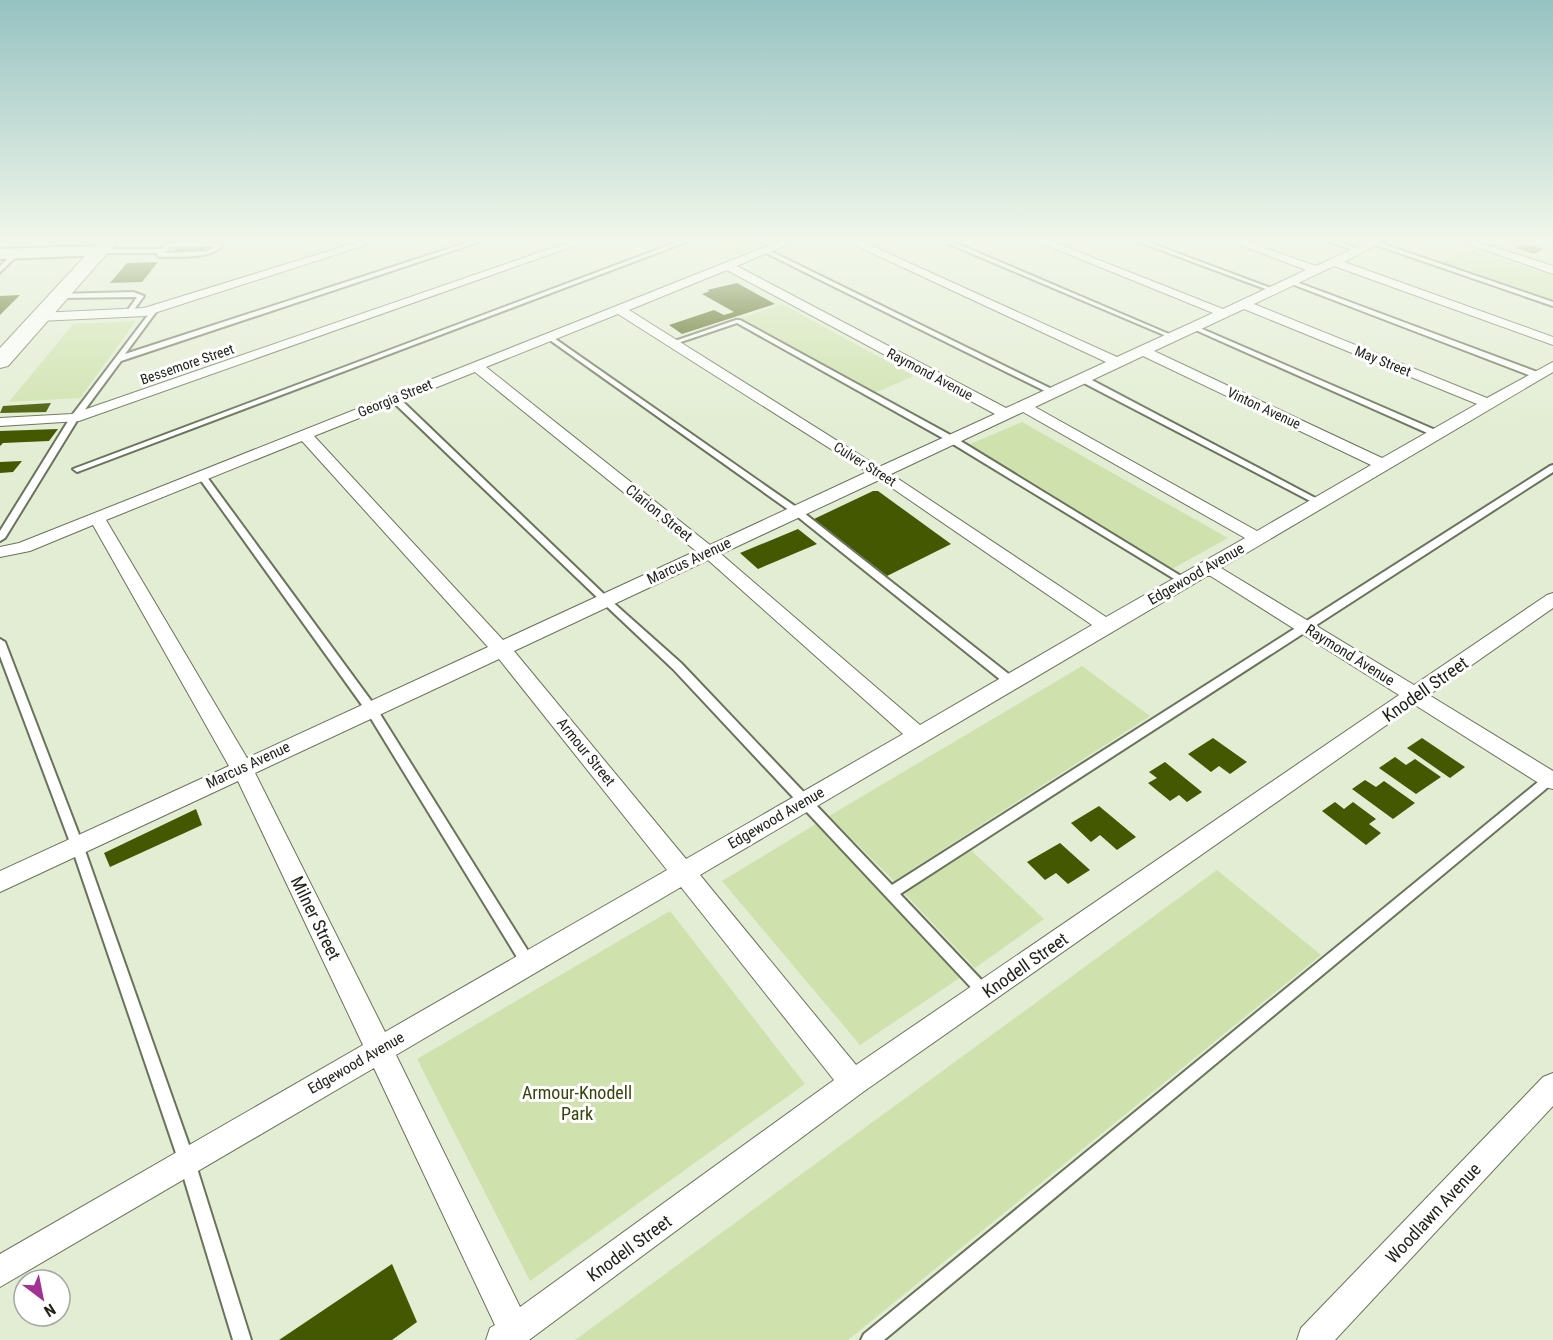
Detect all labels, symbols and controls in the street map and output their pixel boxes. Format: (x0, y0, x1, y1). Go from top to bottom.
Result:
street label: Bessemore Street (138, 341, 236, 387)
street label: May Street (1353, 343, 1413, 379)
street label: Raymond Avenue (884, 345, 976, 403)
street label: Georgia Street (355, 376, 435, 420)
street label: Vinton Avenue (1225, 384, 1304, 432)
street label: Culver Street (831, 438, 899, 490)
street label: Clarion Street (622, 481, 696, 545)
street label: Marcus Avenue (644, 534, 734, 588)
street label: Edgewood Avenue (1145, 539, 1247, 609)
street label: Raymond Avenue (1302, 620, 1398, 690)
street label: Knodell Street (1378, 652, 1472, 726)
street label: Armour Street (553, 714, 619, 790)
street label: Marcus Avenue (203, 738, 293, 792)
street label: Edgewood Avenue (725, 783, 827, 853)
street label: Milner Street (287, 873, 345, 963)
street label: Knodell Street (978, 928, 1072, 1002)
street label: Edgewood Avenue (305, 1028, 407, 1098)
park label: Armour-Knodell Park (522, 1082, 632, 1124)
street label: Woodlawn Avenue (1381, 1158, 1485, 1268)
street label: Knodell Street (583, 1210, 675, 1286)
north arrow (12, 1268, 72, 1328)
text: N (40, 1300, 59, 1321)

